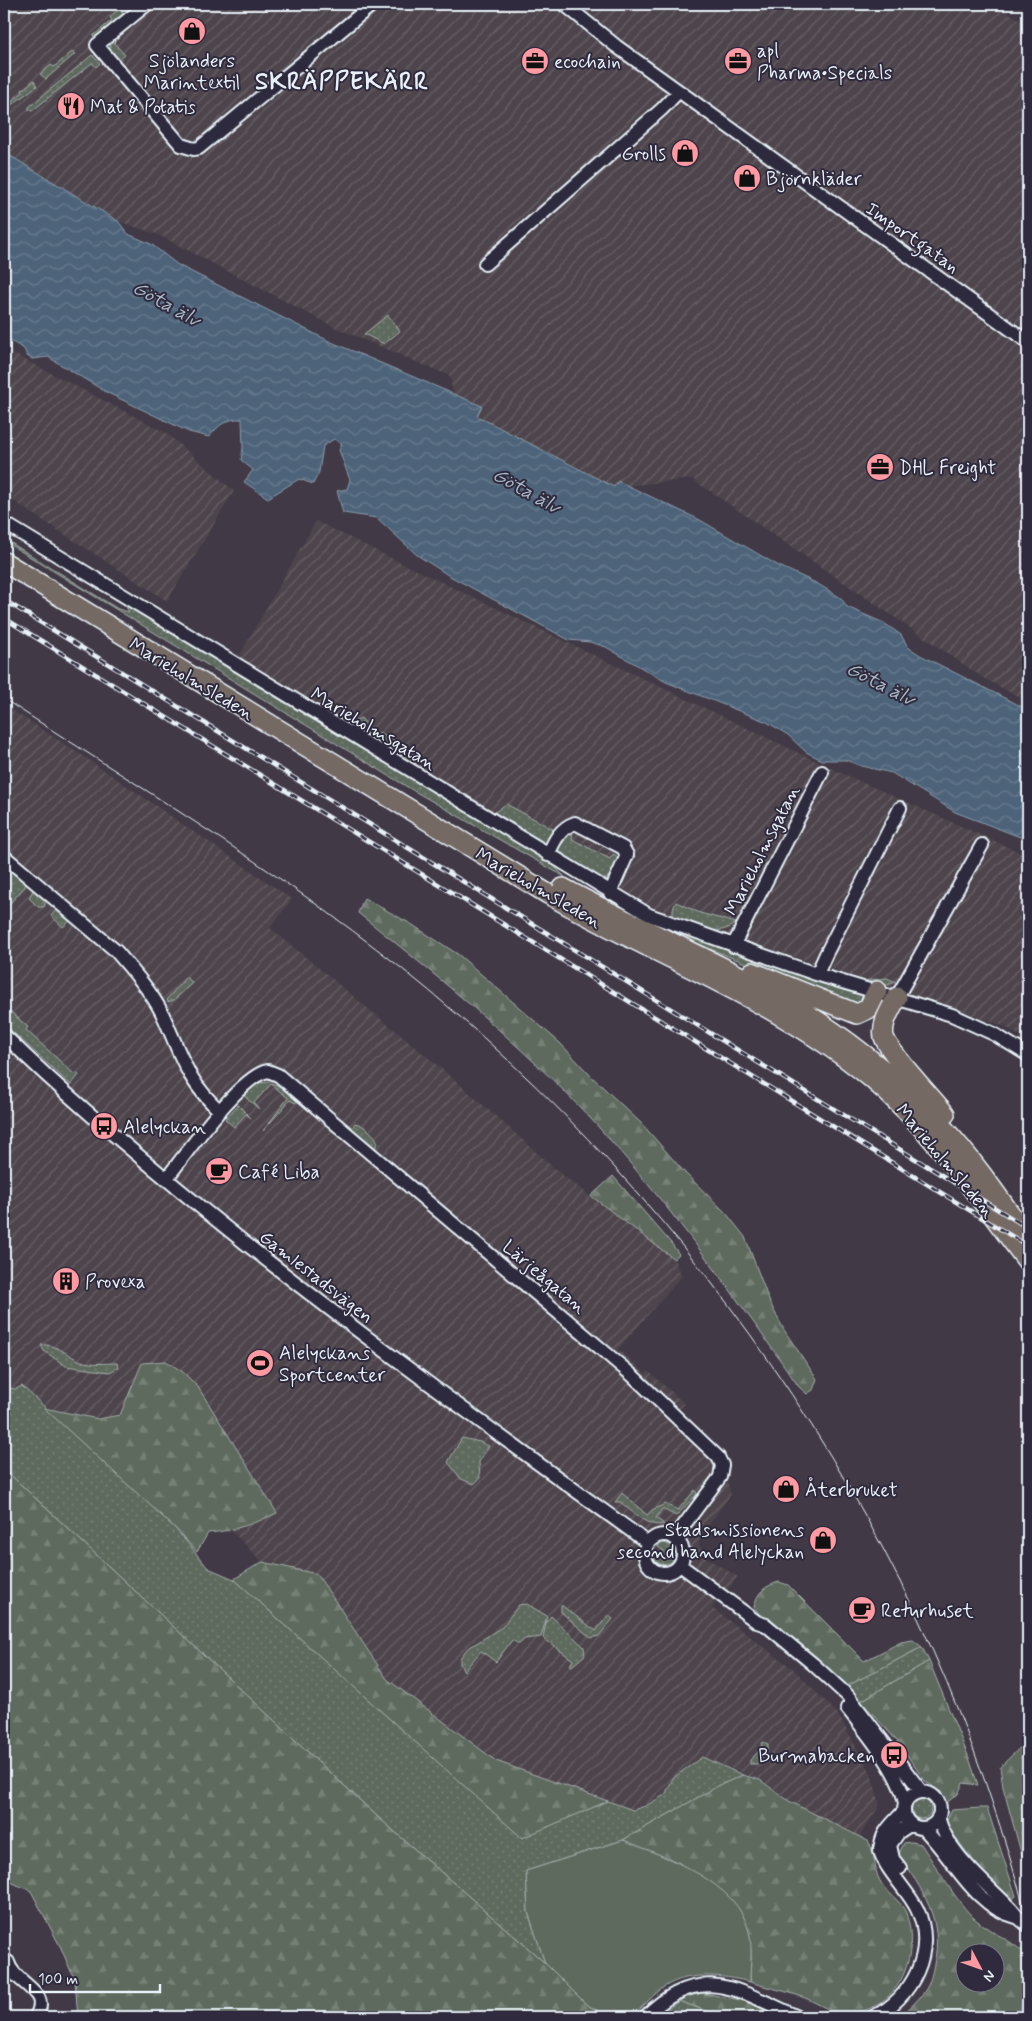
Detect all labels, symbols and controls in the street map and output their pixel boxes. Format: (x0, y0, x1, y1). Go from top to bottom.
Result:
shop icon: Sjölanders Marintextil (177, 16, 207, 46)
place label: apl Pharma•Specials (757, 39, 892, 86)
office icon: ecochain (520, 46, 550, 76)
office icon: apl Pharma•Specials (723, 46, 753, 76)
place label: Sjölanders Marintextil (144, 49, 240, 96)
place label: ecochain (554, 50, 621, 75)
district label: SKRÄPPEKÄRR (255, 67, 429, 98)
restaurant icon: Mat & Potatis (56, 91, 86, 121)
place label: Mat & Potatis (90, 95, 196, 120)
shop icon: Grolls (670, 138, 700, 168)
place label: Grolls (621, 142, 666, 167)
shop icon: Björnkläder (732, 163, 762, 193)
place label: Björnkläder (766, 167, 862, 193)
street label: Importgatan (859, 197, 964, 282)
water label: Göta älv (127, 275, 207, 335)
office icon: DHL Freight (865, 452, 895, 482)
place label: DHL Freight (899, 456, 996, 482)
water label: Göta älv (487, 462, 567, 522)
street label: Marieholmsleden (124, 632, 259, 727)
water label: Göta älv (841, 656, 921, 714)
street label: Marieholmsgatan (305, 682, 441, 778)
street label: Marieholmsgatan (719, 781, 807, 920)
street label: Marieholmsleden (471, 842, 606, 935)
street label: Marieholmsleden (890, 1099, 1000, 1223)
bus stop icon: Alelyckan (89, 1111, 119, 1141)
place label: Alelyckan (123, 1115, 206, 1140)
cafe icon: Café Liba (204, 1156, 234, 1186)
place label: Café Liba (238, 1160, 320, 1185)
street label: Gamlestadsvägen (253, 1225, 378, 1330)
street label: Lärjeågatan (496, 1235, 591, 1321)
building icon: Provexa (51, 1266, 81, 1296)
place label: Provexa (85, 1270, 145, 1295)
place label: Alelyckans Sportcenter (279, 1341, 385, 1388)
sports icon: Alelyckans Sportcenter (245, 1348, 275, 1378)
shop icon: Återbruket (771, 1474, 801, 1504)
place label: Återbruket (805, 1477, 898, 1503)
place label: Stadsmissionens second hand Alelyckan (617, 1518, 805, 1566)
shop icon: Stadsmissionens second hand Alelyckan (808, 1525, 838, 1555)
cafe icon: Returhuset (847, 1595, 877, 1625)
place label: Returhuset (881, 1599, 974, 1624)
bus stop icon: Burmabacken (879, 1740, 909, 1770)
place label: Burmabacken (758, 1744, 875, 1769)
north arrow (954, 1944, 1004, 1994)
scale bar (30, 1961, 160, 1993)
text: N (979, 1966, 999, 1985)
text: 100 m (38, 1970, 78, 1990)

